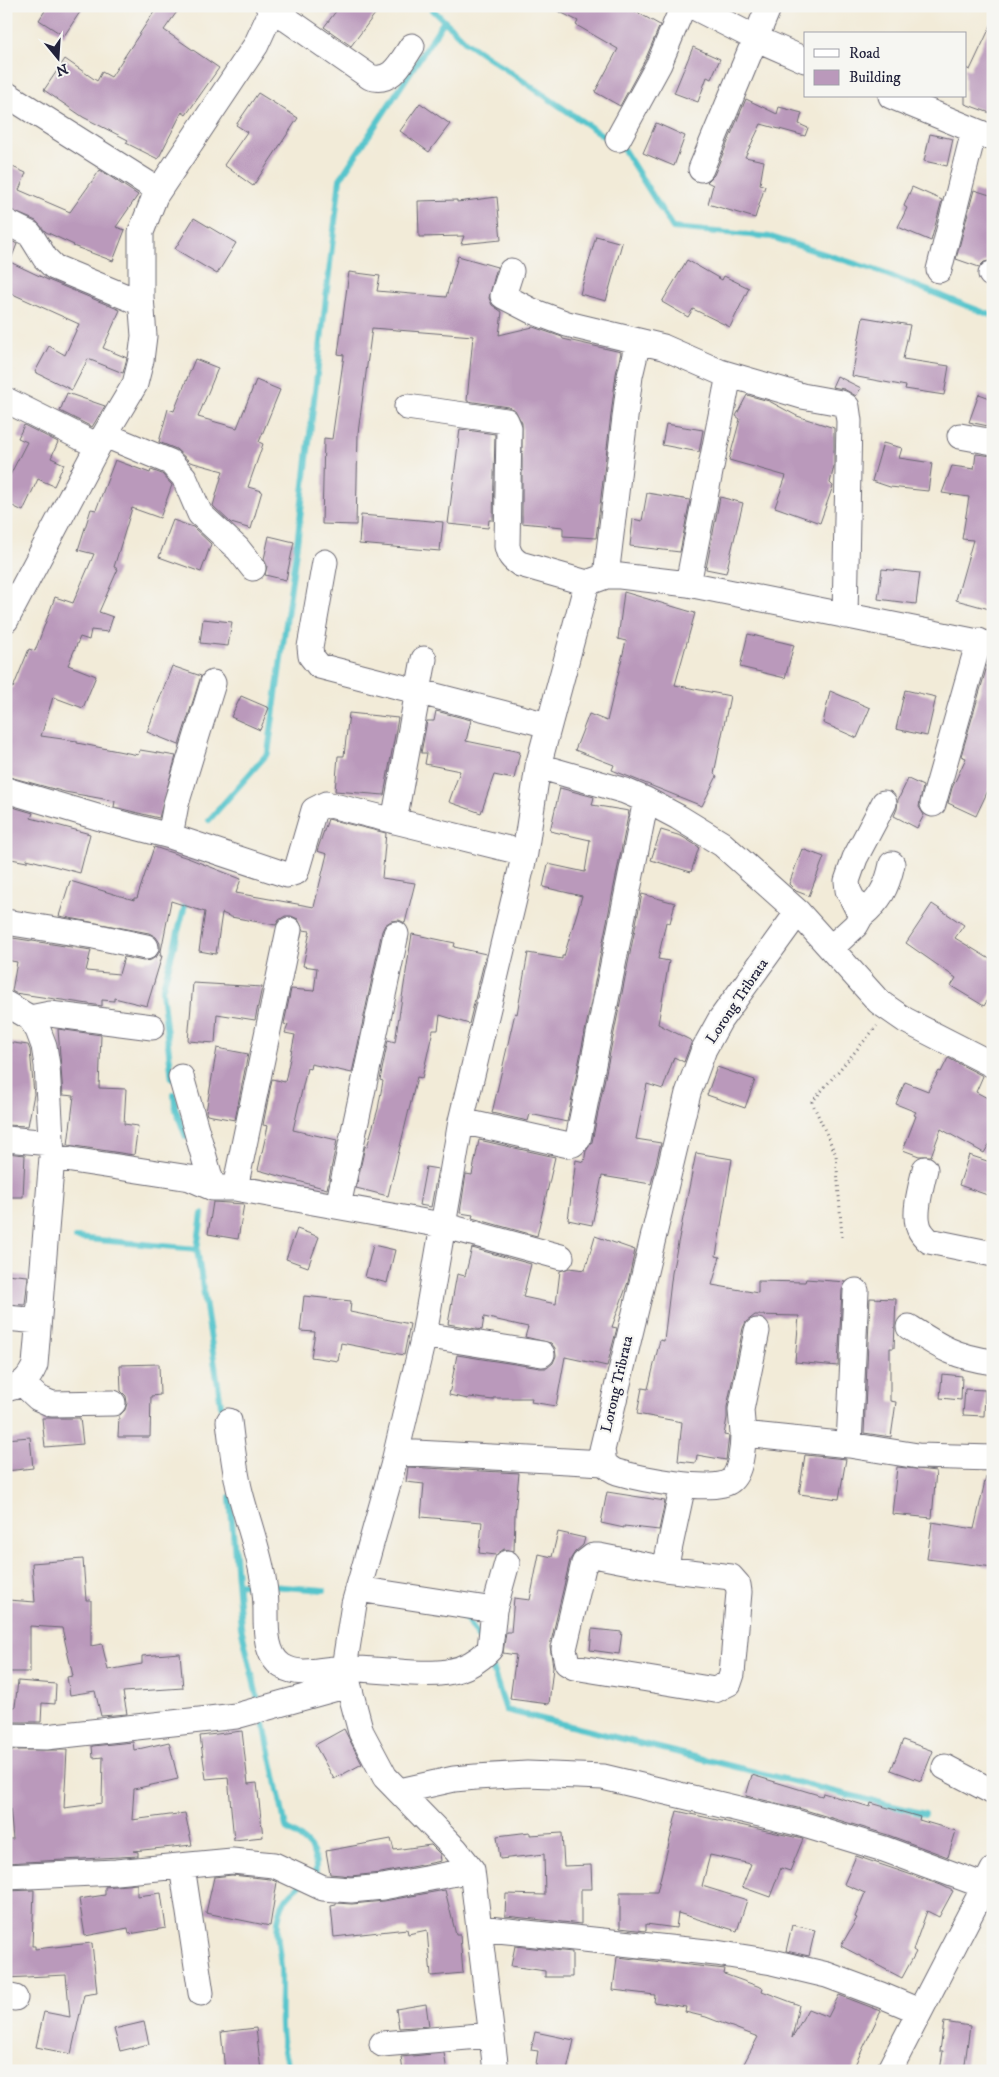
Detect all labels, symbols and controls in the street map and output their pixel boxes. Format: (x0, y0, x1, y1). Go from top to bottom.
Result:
north arrow (32, 32, 82, 82)
legend (804, 32, 966, 98)
text: Road (849, 44, 881, 63)
text: N (53, 59, 70, 80)
text: Building (849, 68, 901, 87)
street label: Lorong Tribrata (702, 954, 773, 1047)
street label: Lorong Tribrata (597, 1333, 637, 1434)

